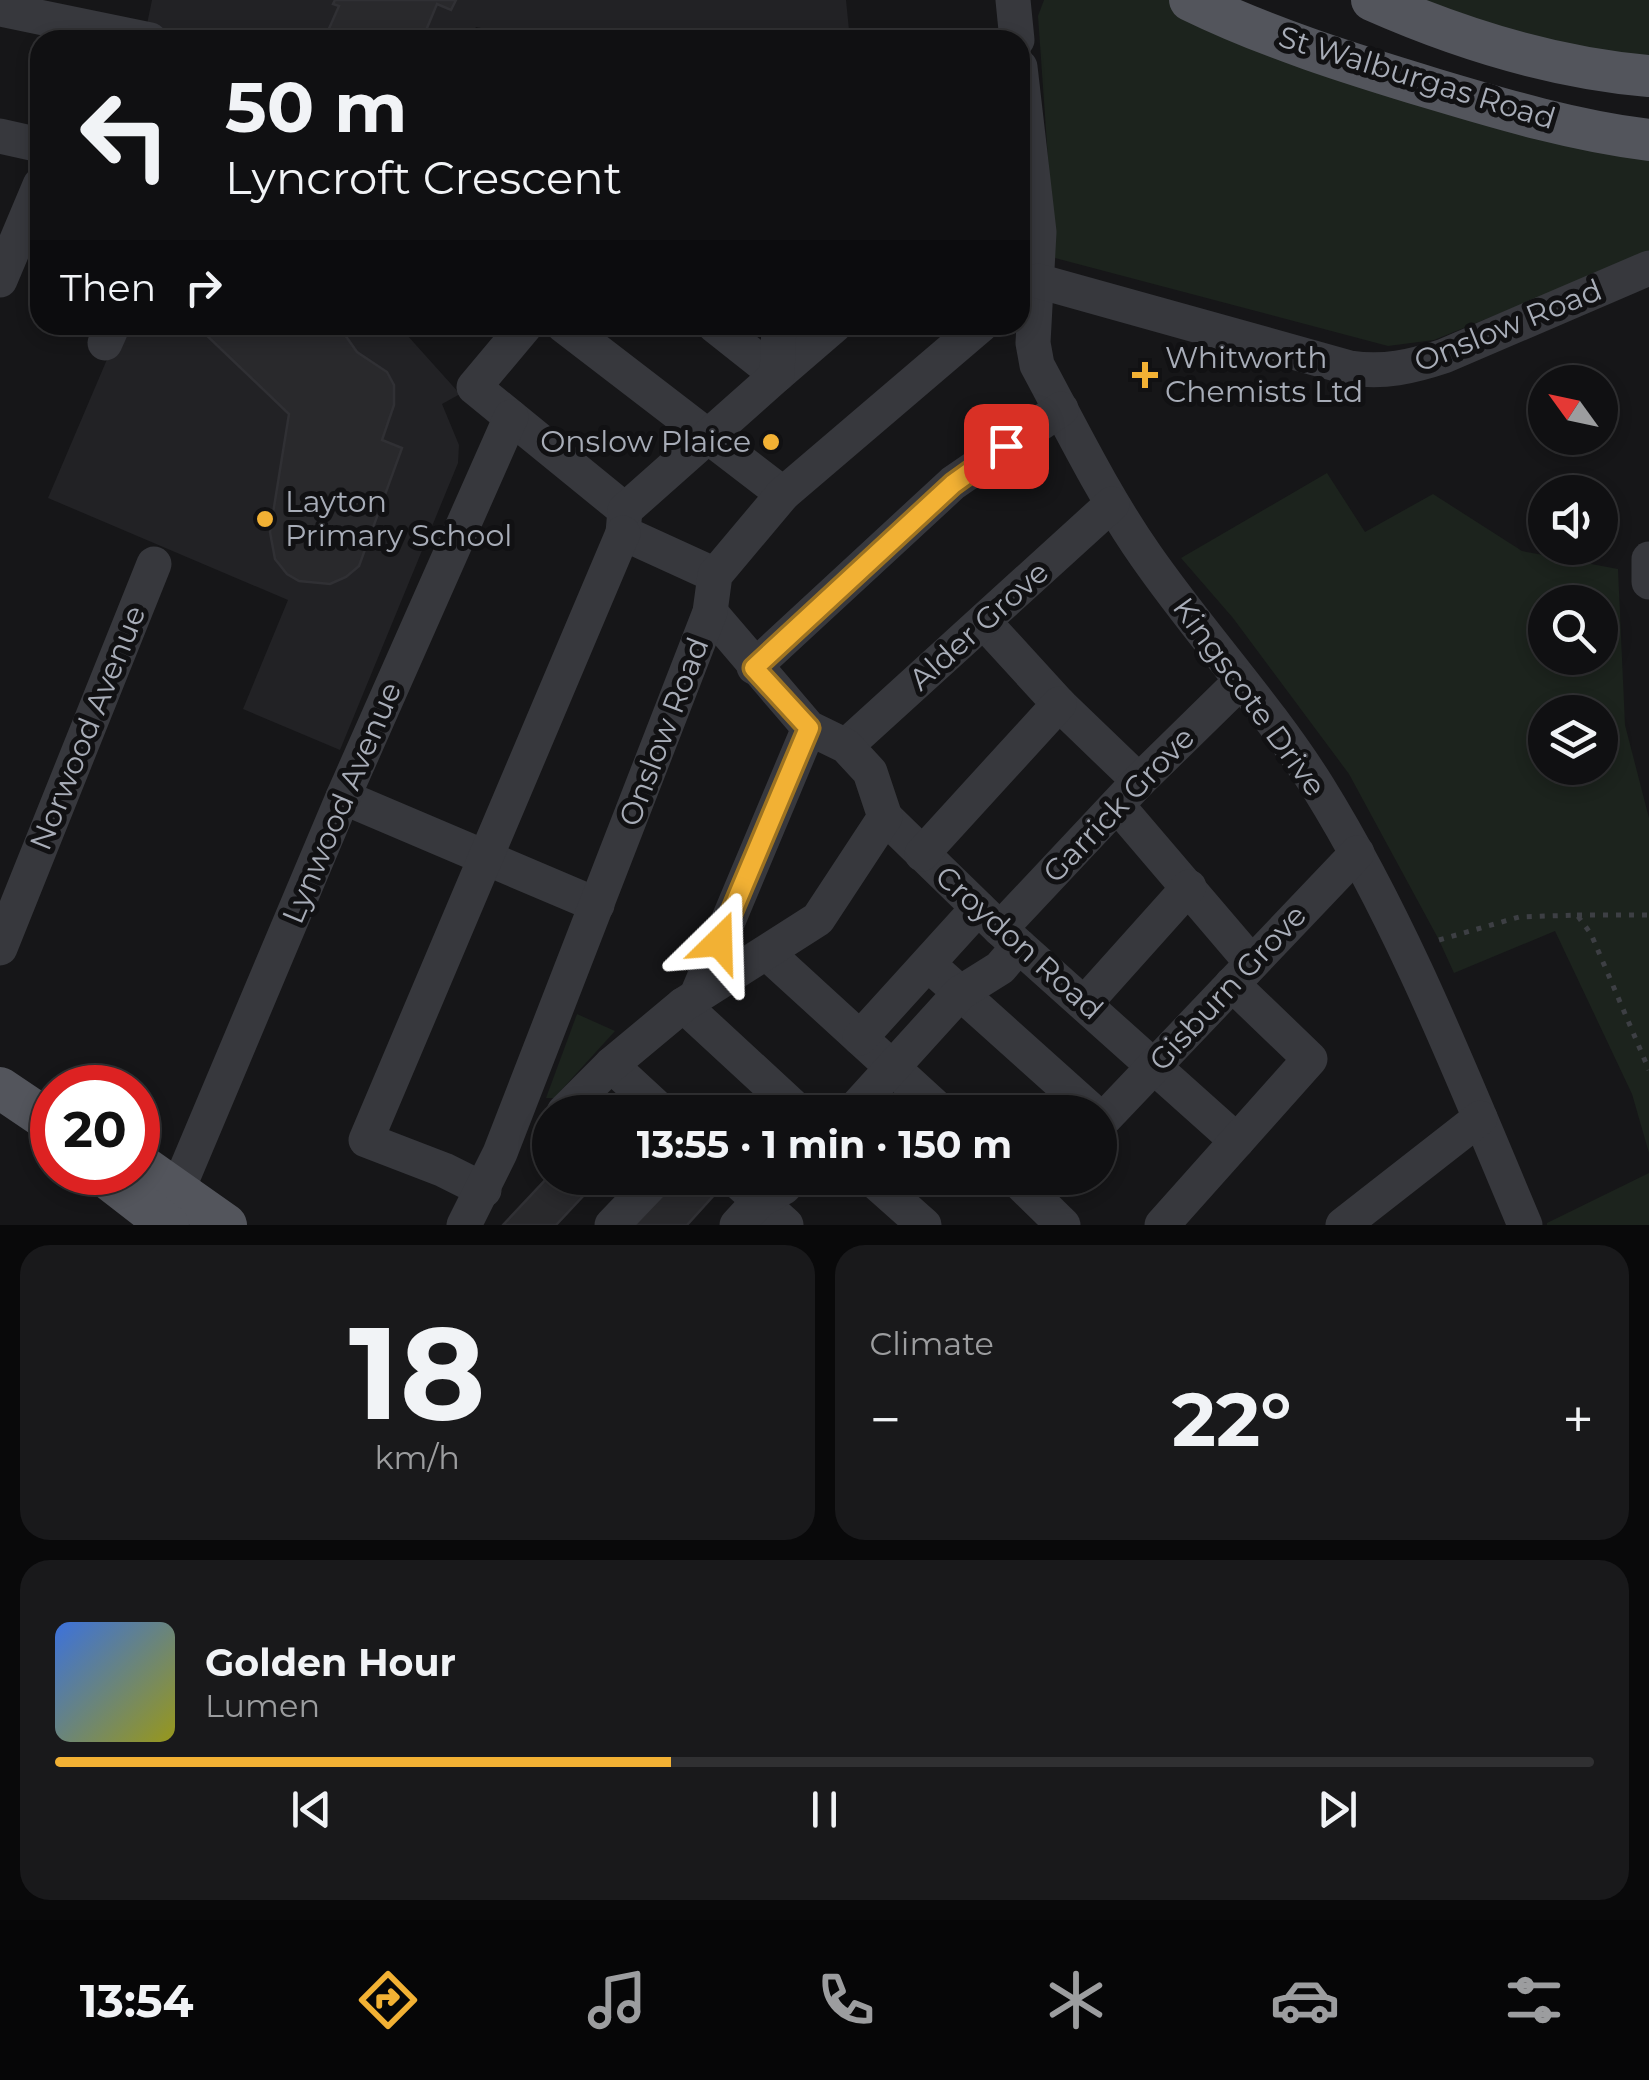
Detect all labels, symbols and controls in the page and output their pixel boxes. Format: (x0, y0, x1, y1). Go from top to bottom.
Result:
street label: St Walburgas Road (1274, 18, 1560, 137)
text: 50 m (225, 64, 407, 150)
icon: left (60, 70, 190, 200)
text: Lyncroft Crescent (225, 150, 622, 205)
icon: right (176, 260, 231, 315)
text: Then (60, 264, 156, 311)
street label: Onslow Road (1409, 271, 1607, 380)
place label: Whitworth Chemists Ltd (1165, 339, 1363, 410)
marker: Whitworth Chemists Ltd (1134, 364, 1156, 386)
north arrow (1528, 365, 1618, 455)
map controls (1528, 365, 1618, 785)
pin (964, 404, 1049, 489)
icon: arrive (979, 419, 1034, 474)
place label: Onslow Plaice (540, 423, 751, 460)
marker: Onslow Plaice (760, 431, 782, 453)
button: sound (1528, 475, 1618, 565)
place label: Layton Primary School (285, 483, 512, 554)
marker: Layton Primary School (254, 508, 276, 530)
street label: Alder Grove (901, 553, 1056, 698)
button: search (1528, 585, 1618, 675)
street label: Kingscote Drive (1165, 590, 1334, 803)
street label: Norwood Avenue (22, 600, 154, 856)
street label: Onslow Road (611, 632, 716, 831)
street label: Lynwood Avenue (274, 676, 409, 929)
button: layers (1528, 695, 1618, 785)
street label: Garrick Grove (1035, 719, 1202, 890)
street label: Croydon Road (928, 858, 1111, 1028)
position arrow (667, 890, 771, 994)
street label: Gisburn Grove (1141, 897, 1314, 1078)
speed limit sign: 20 (30, 1065, 160, 1195)
text: 13:55 · 1 min · 150 m (637, 1121, 1012, 1168)
text: 18 (349, 1293, 486, 1452)
text: Climate (870, 1324, 994, 1363)
text: 22° (1172, 1373, 1292, 1465)
text: − (870, 1386, 901, 1453)
text: + (1562, 1386, 1594, 1453)
text: km/h (375, 1438, 460, 1477)
text: Golden Hour (205, 1639, 456, 1686)
text: Lumen (205, 1686, 320, 1725)
icon: previous (284, 1782, 339, 1837)
icon: pause (797, 1782, 852, 1837)
icon: next (1310, 1782, 1365, 1837)
icon: directions (353, 1965, 423, 2035)
icon: music (582, 1965, 652, 2035)
icon: phone (811, 1965, 881, 2035)
icon: climate (1041, 1965, 1111, 2035)
icon: car (1270, 1965, 1340, 2035)
icon: filters (1499, 1965, 1569, 2035)
text: 13:54 (80, 1973, 194, 2028)

